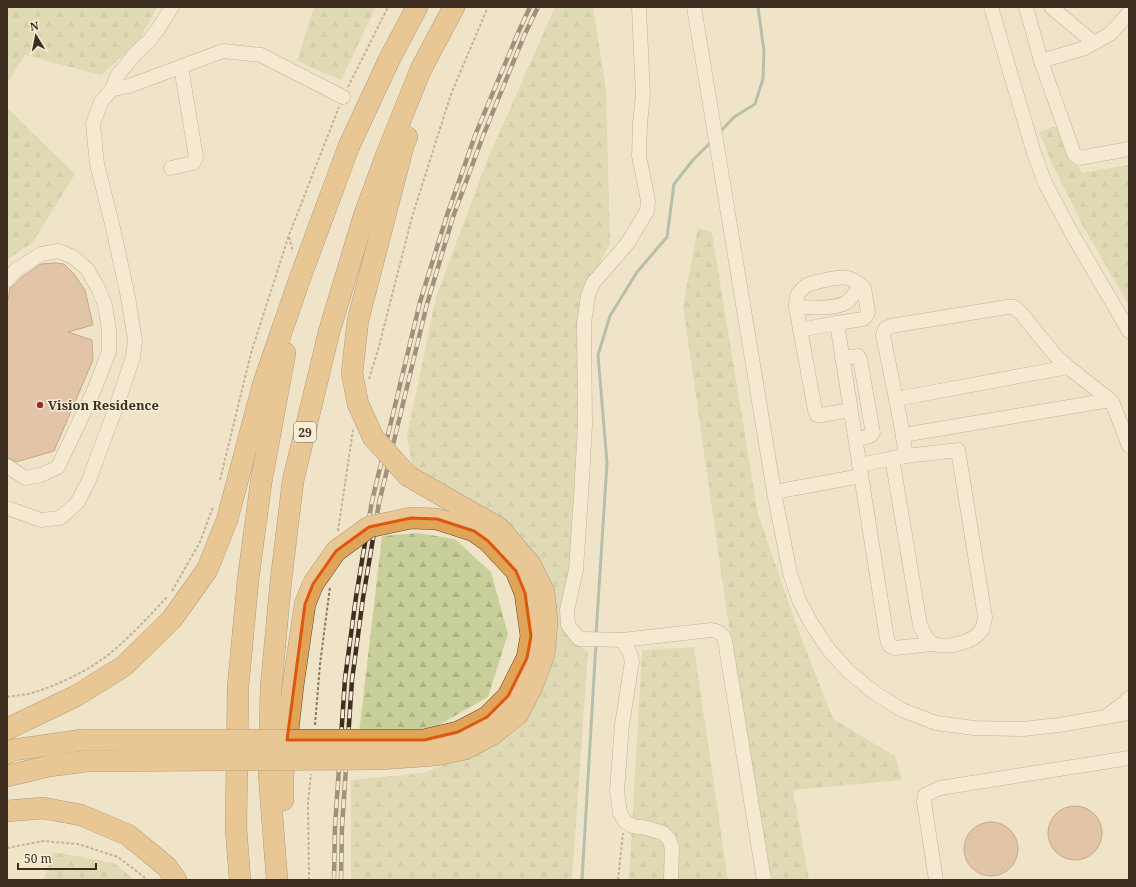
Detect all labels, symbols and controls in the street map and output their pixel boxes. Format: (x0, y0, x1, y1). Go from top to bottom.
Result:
north arrow (16, 16, 56, 56)
text: N (29, 17, 40, 34)
place label: Vision Residence (48, 396, 159, 414)
marker: Vision Residence (35, 400, 45, 410)
road number: 29 (294, 422, 316, 442)
scale bar (18, 845, 96, 871)
text: 50 m (24, 850, 52, 867)

